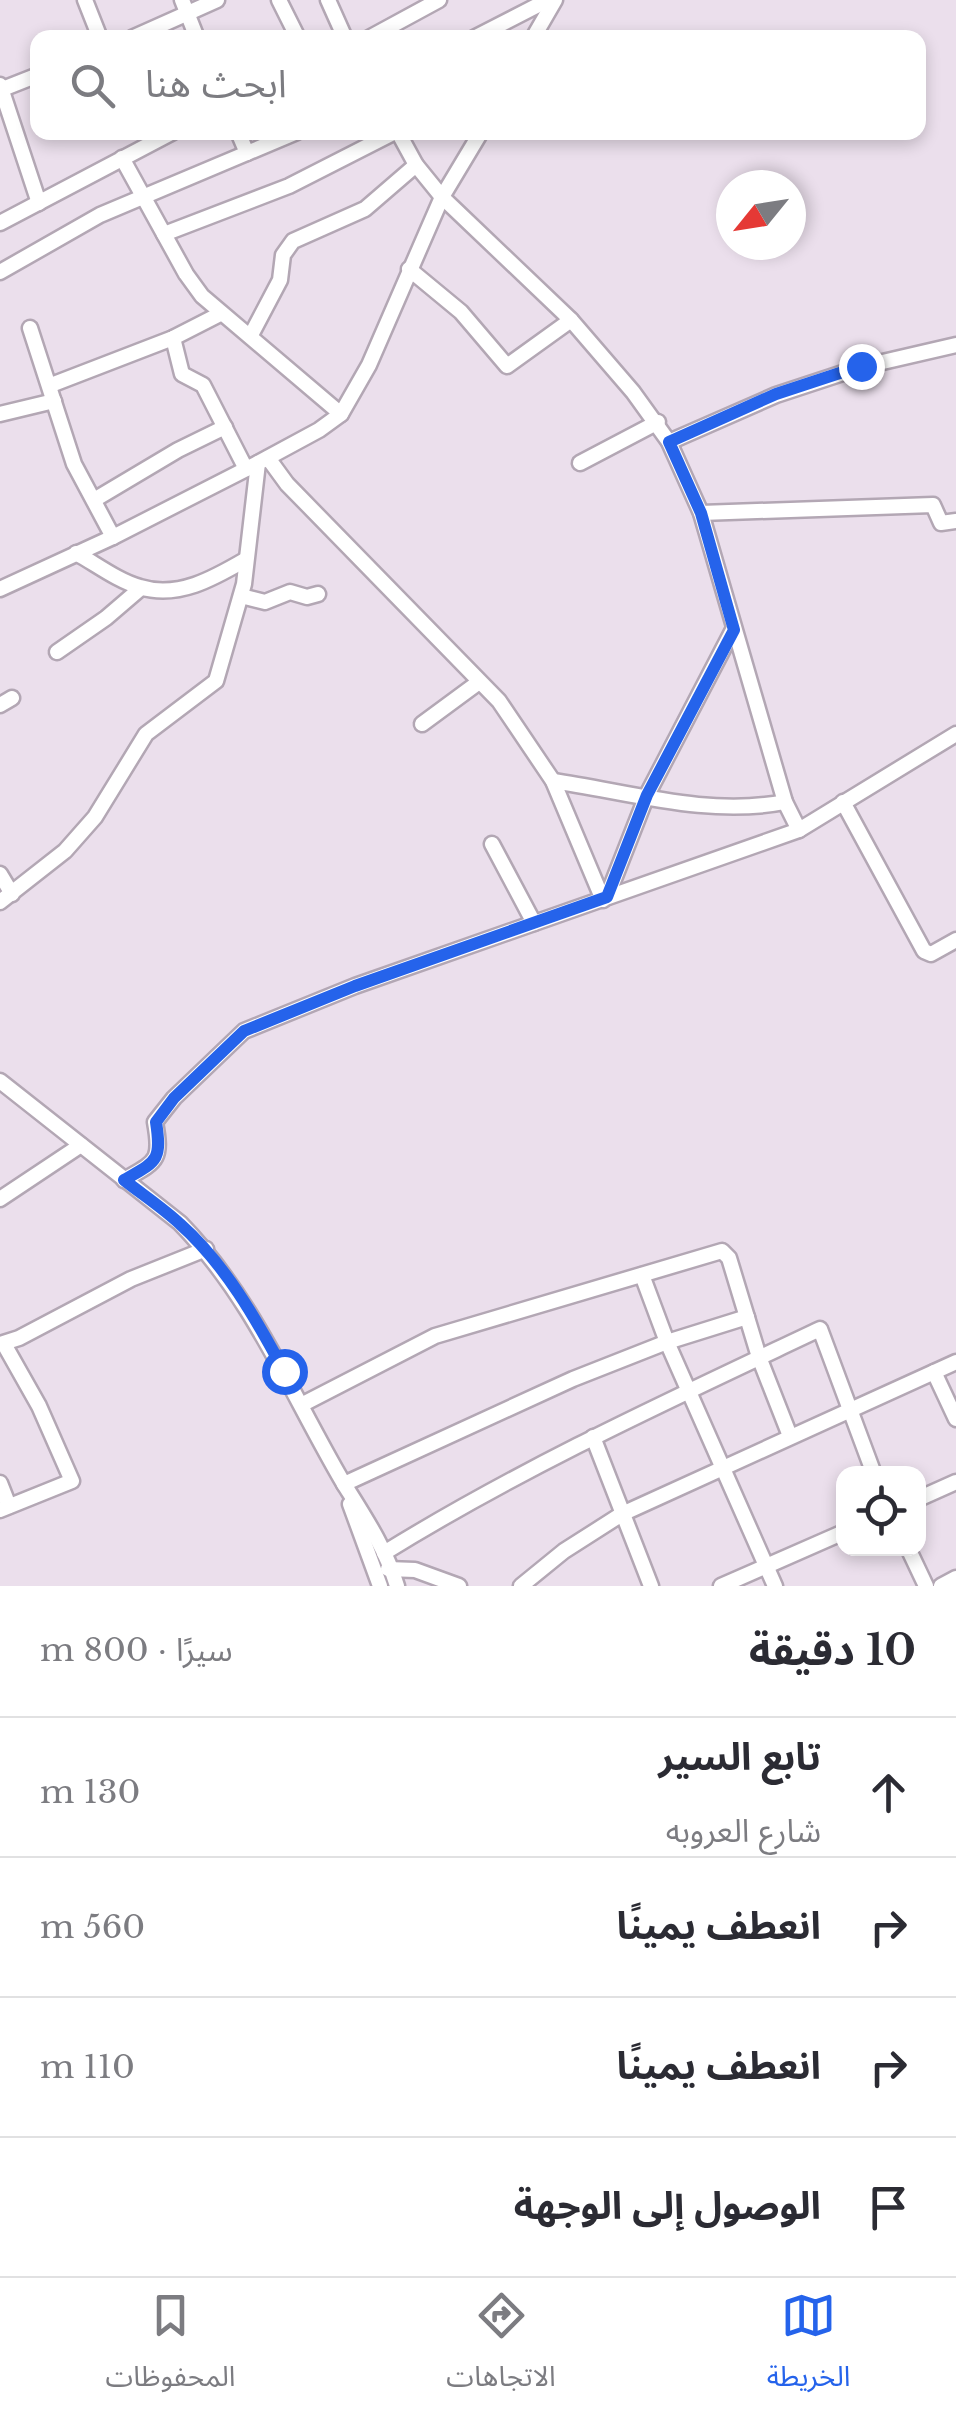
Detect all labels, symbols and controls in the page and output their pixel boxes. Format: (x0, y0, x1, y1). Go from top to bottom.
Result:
search box (30, 30, 926, 140)
icon: search (65, 58, 120, 113)
text: ابحث هنا (145, 60, 287, 107)
north arrow (716, 170, 806, 260)
route end (839, 344, 885, 390)
route start (262, 1349, 308, 1395)
map controls (836, 1466, 926, 1556)
button: locate (836, 1466, 926, 1556)
text: 10 دقيقة (749, 1624, 916, 1676)
text: سيرًا · 800 m (40, 1630, 233, 1670)
text: تابع السير (658, 1733, 821, 1780)
icon: ahead (861, 1765, 916, 1820)
text: 130 m (40, 1772, 140, 1812)
text: شارع العروبه (666, 1811, 821, 1851)
icon: right (861, 1900, 916, 1955)
text: انعطف يمينًا (617, 1902, 821, 1949)
text: 560 m (40, 1907, 145, 1947)
icon: right (861, 2040, 916, 2095)
text: انعطف يمينًا (617, 2042, 821, 2089)
text: 110 m (40, 2047, 135, 2087)
icon: arrive (861, 2180, 916, 2235)
text: الوصول إلى الوجهة (514, 2182, 821, 2229)
tab: المحفوظات (105, 2288, 235, 2407)
tab: الاتجاهات (446, 2288, 556, 2407)
tab: الخريطة (767, 2288, 851, 2407)

